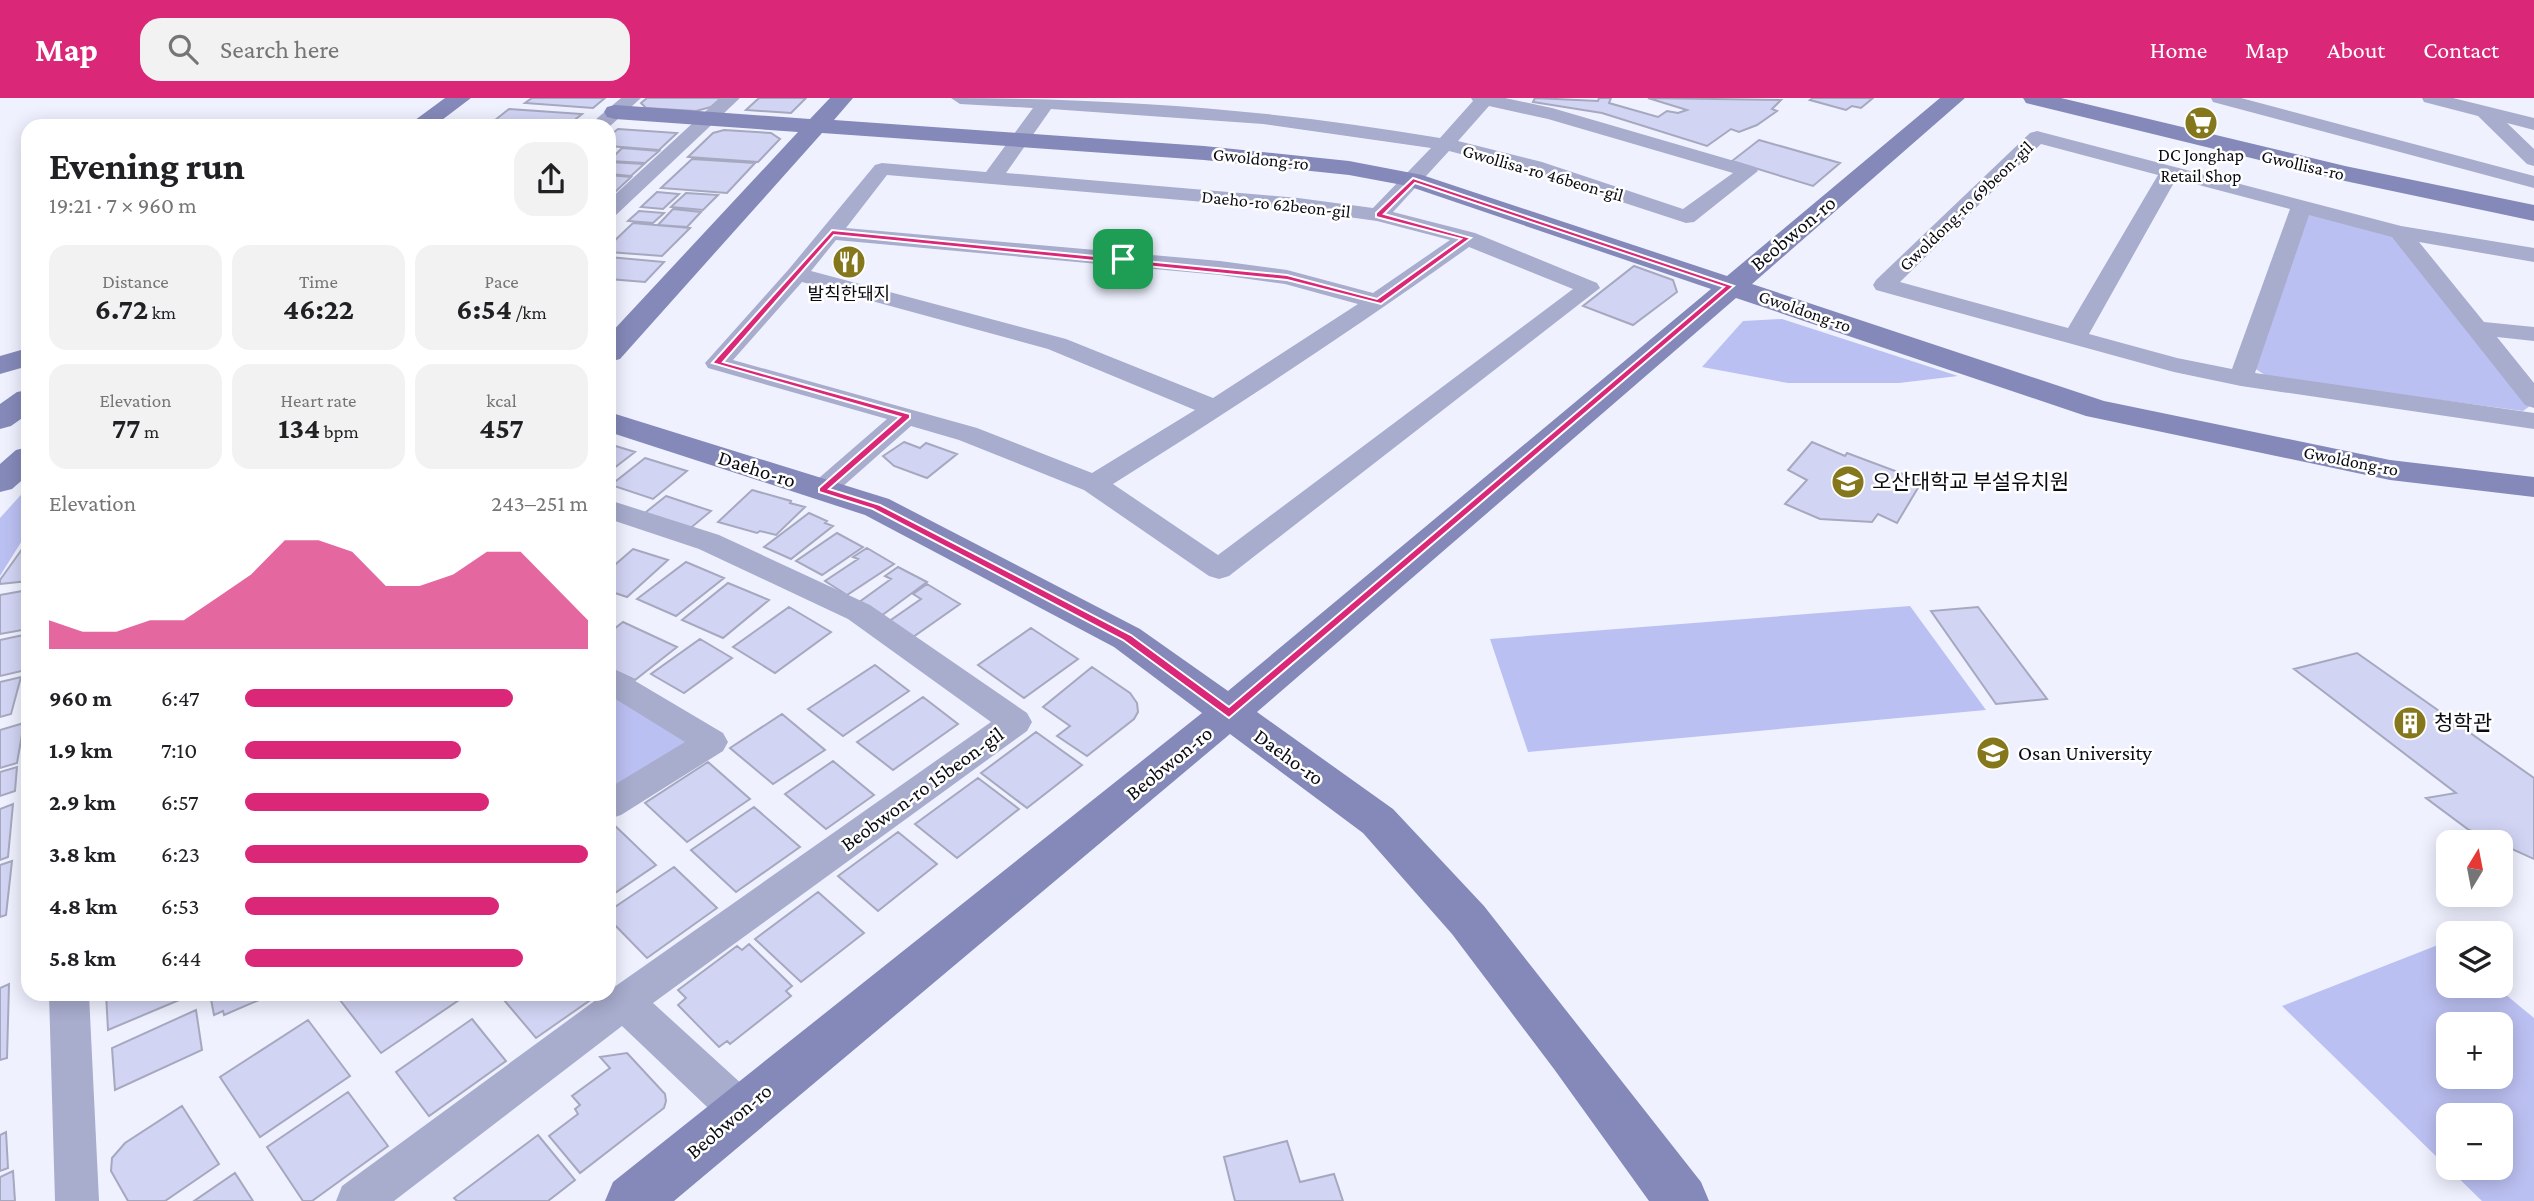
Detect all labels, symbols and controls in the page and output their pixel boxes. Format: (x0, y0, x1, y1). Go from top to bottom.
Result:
search box (140, 18, 630, 81)
icon: search (164, 30, 202, 68)
text: Map (35, 31, 98, 68)
text: Search here (220, 35, 339, 64)
text: Home (2150, 36, 2207, 63)
text: Map (2245, 36, 2289, 63)
text: About (2327, 36, 2385, 63)
text: Contact (2423, 36, 2499, 63)
supermarket icon: DC Jonghap Retail Shop (2182, 104, 2220, 142)
street label: Gwoldong-ro 69beon-gil (1895, 137, 2037, 275)
street label: Gwollisa-ro 46beon-gil (1460, 140, 1626, 206)
button: share (514, 142, 588, 216)
street label: Gwoldong-ro (1212, 144, 1310, 174)
text: Evening run (49, 145, 245, 187)
place label: DC Jonghap Retail Shop (2158, 145, 2244, 186)
street label: Gwollisa-ro (2260, 146, 2346, 184)
street label: Daeho-ro 62beon-gil (1200, 186, 1352, 222)
street label: Beobwon-ro (1745, 190, 1841, 276)
text: 19:21 · 7 × 960 m (49, 192, 197, 218)
pin (1093, 229, 1153, 289)
icon: arrive (1104, 240, 1142, 278)
restaurant icon: 발칙한돼지 (830, 243, 868, 281)
text: Distance (102, 271, 169, 292)
text: Time (299, 271, 338, 292)
text: Pace (484, 271, 519, 292)
place label: 발칙한돼지 (808, 284, 890, 304)
street label: Gwoldong-ro (1756, 286, 1854, 336)
text: 6.72 (95, 292, 148, 325)
text: 46:22 (283, 292, 354, 325)
text: 6:54 (456, 292, 512, 325)
text: km (148, 302, 176, 323)
text: /km (512, 302, 547, 323)
text: Elevation (100, 390, 171, 411)
text: Heart rate (281, 390, 356, 411)
text: kcal (486, 390, 517, 411)
text: 77 (112, 411, 140, 444)
text: 134 (278, 411, 320, 444)
text: 457 (479, 411, 524, 444)
text: m (140, 421, 159, 442)
text: bpm (320, 421, 359, 442)
street label: Gwoldong-ro (2302, 442, 2400, 480)
street label: Daeho-ro (715, 445, 799, 493)
school or university icon: 오산대학교 부설유치원 (1829, 463, 1867, 501)
place label: 오산대학교 부설유치원 (1872, 470, 2069, 494)
text: Elevation (49, 490, 136, 516)
text: 243–251 m (491, 490, 588, 516)
text: 960 m (49, 685, 112, 711)
text: 6:47 (161, 685, 200, 711)
building icon: 청학관 (2391, 704, 2429, 742)
place label: 청학관 (2434, 711, 2492, 735)
street label: Beobwon-ro (1121, 721, 1217, 805)
street label: Beobwon-ro 15beon-gil (836, 722, 1008, 856)
street label: Daeho-ro (1250, 724, 1328, 790)
school or university icon: Osan University (1974, 734, 2012, 772)
text: 1.9 km (49, 737, 113, 763)
text: 7:10 (161, 737, 197, 763)
place label: Osan University (2018, 741, 2152, 765)
text: 2.9 km (49, 789, 116, 815)
text: 6:57 (161, 789, 199, 815)
north arrow (2436, 830, 2513, 906)
map controls (2436, 830, 2513, 1180)
text: 3.8 km (49, 841, 116, 867)
text: 6:23 (161, 841, 200, 867)
text: 4.8 km (49, 893, 118, 919)
text: 6:53 (161, 893, 199, 919)
button: layers (2436, 921, 2513, 998)
text: 5.8 km (49, 945, 116, 971)
text: 6:44 (161, 945, 201, 971)
button: + (2436, 1012, 2513, 1089)
street label: Beobwon-ro (681, 1078, 777, 1164)
button: − (2436, 1103, 2513, 1180)

